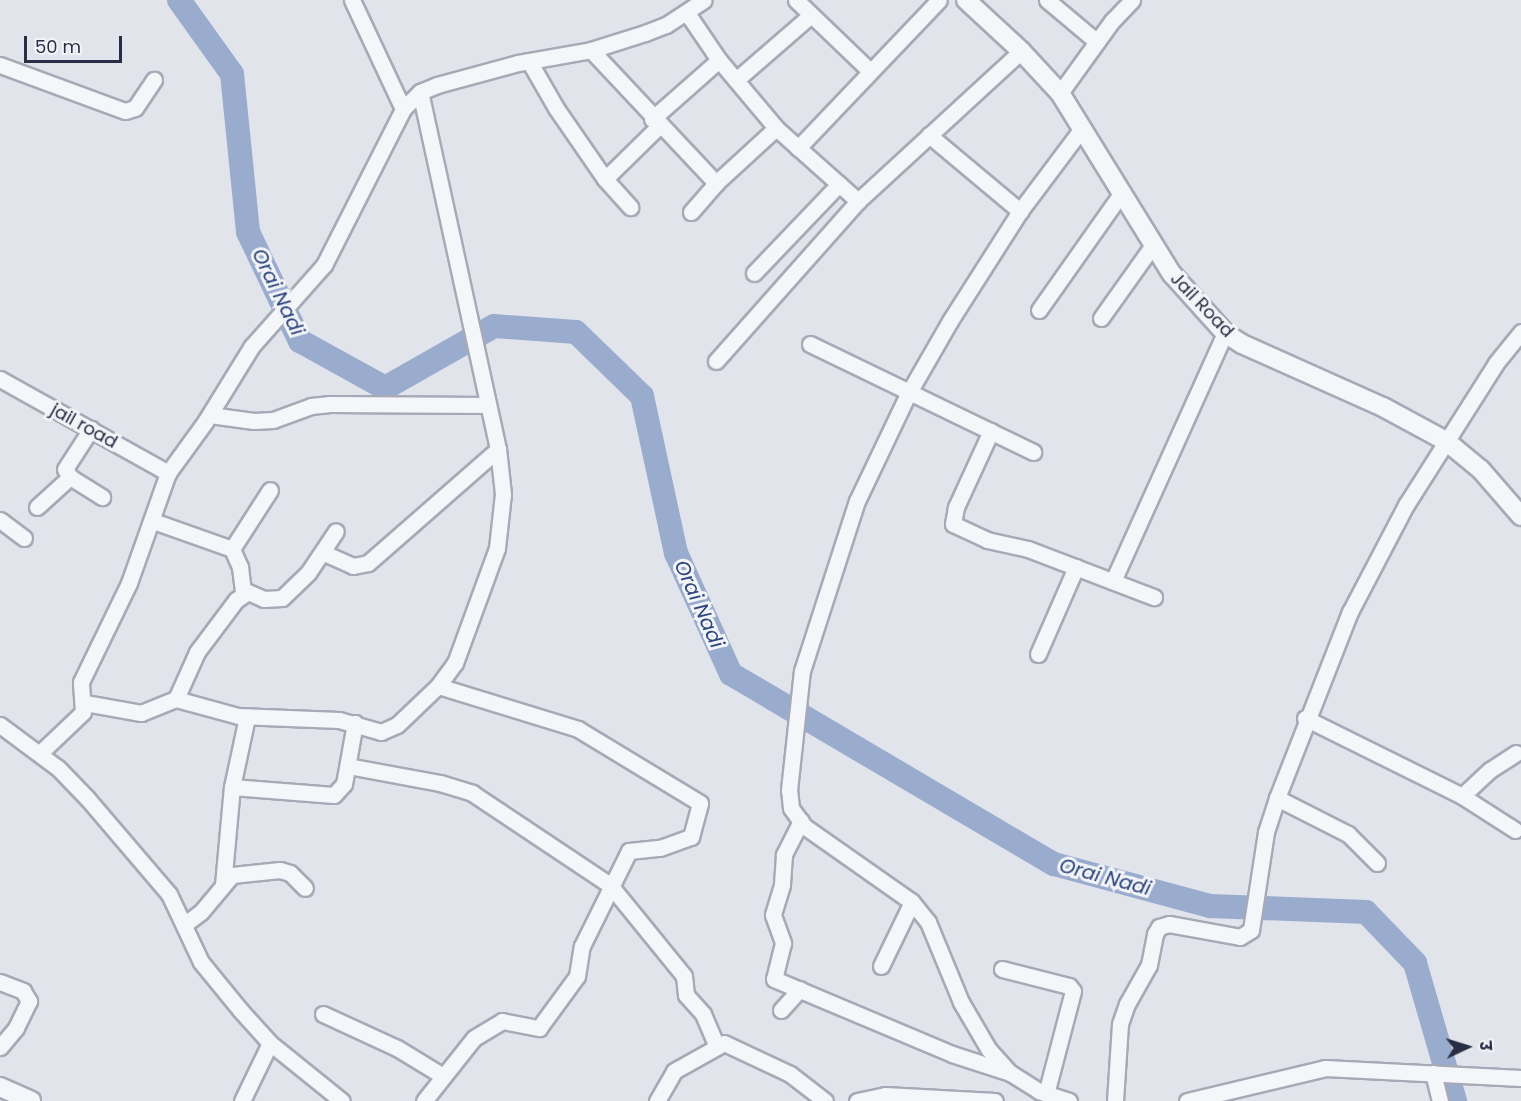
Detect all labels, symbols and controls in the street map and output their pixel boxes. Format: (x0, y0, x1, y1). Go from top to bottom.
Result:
scale bar (27, 24, 124, 62)
text: 50 m (35, 34, 81, 59)
water label: Orai Nadi (247, 245, 309, 339)
street label: Jail Road (1166, 268, 1238, 342)
street label: jail road (47, 399, 121, 453)
water label: Orai Nadi (669, 556, 729, 652)
water label: Orai Nadi (1057, 853, 1153, 901)
north arrow (1437, 1017, 1497, 1077)
text: उ (1474, 1040, 1497, 1051)

